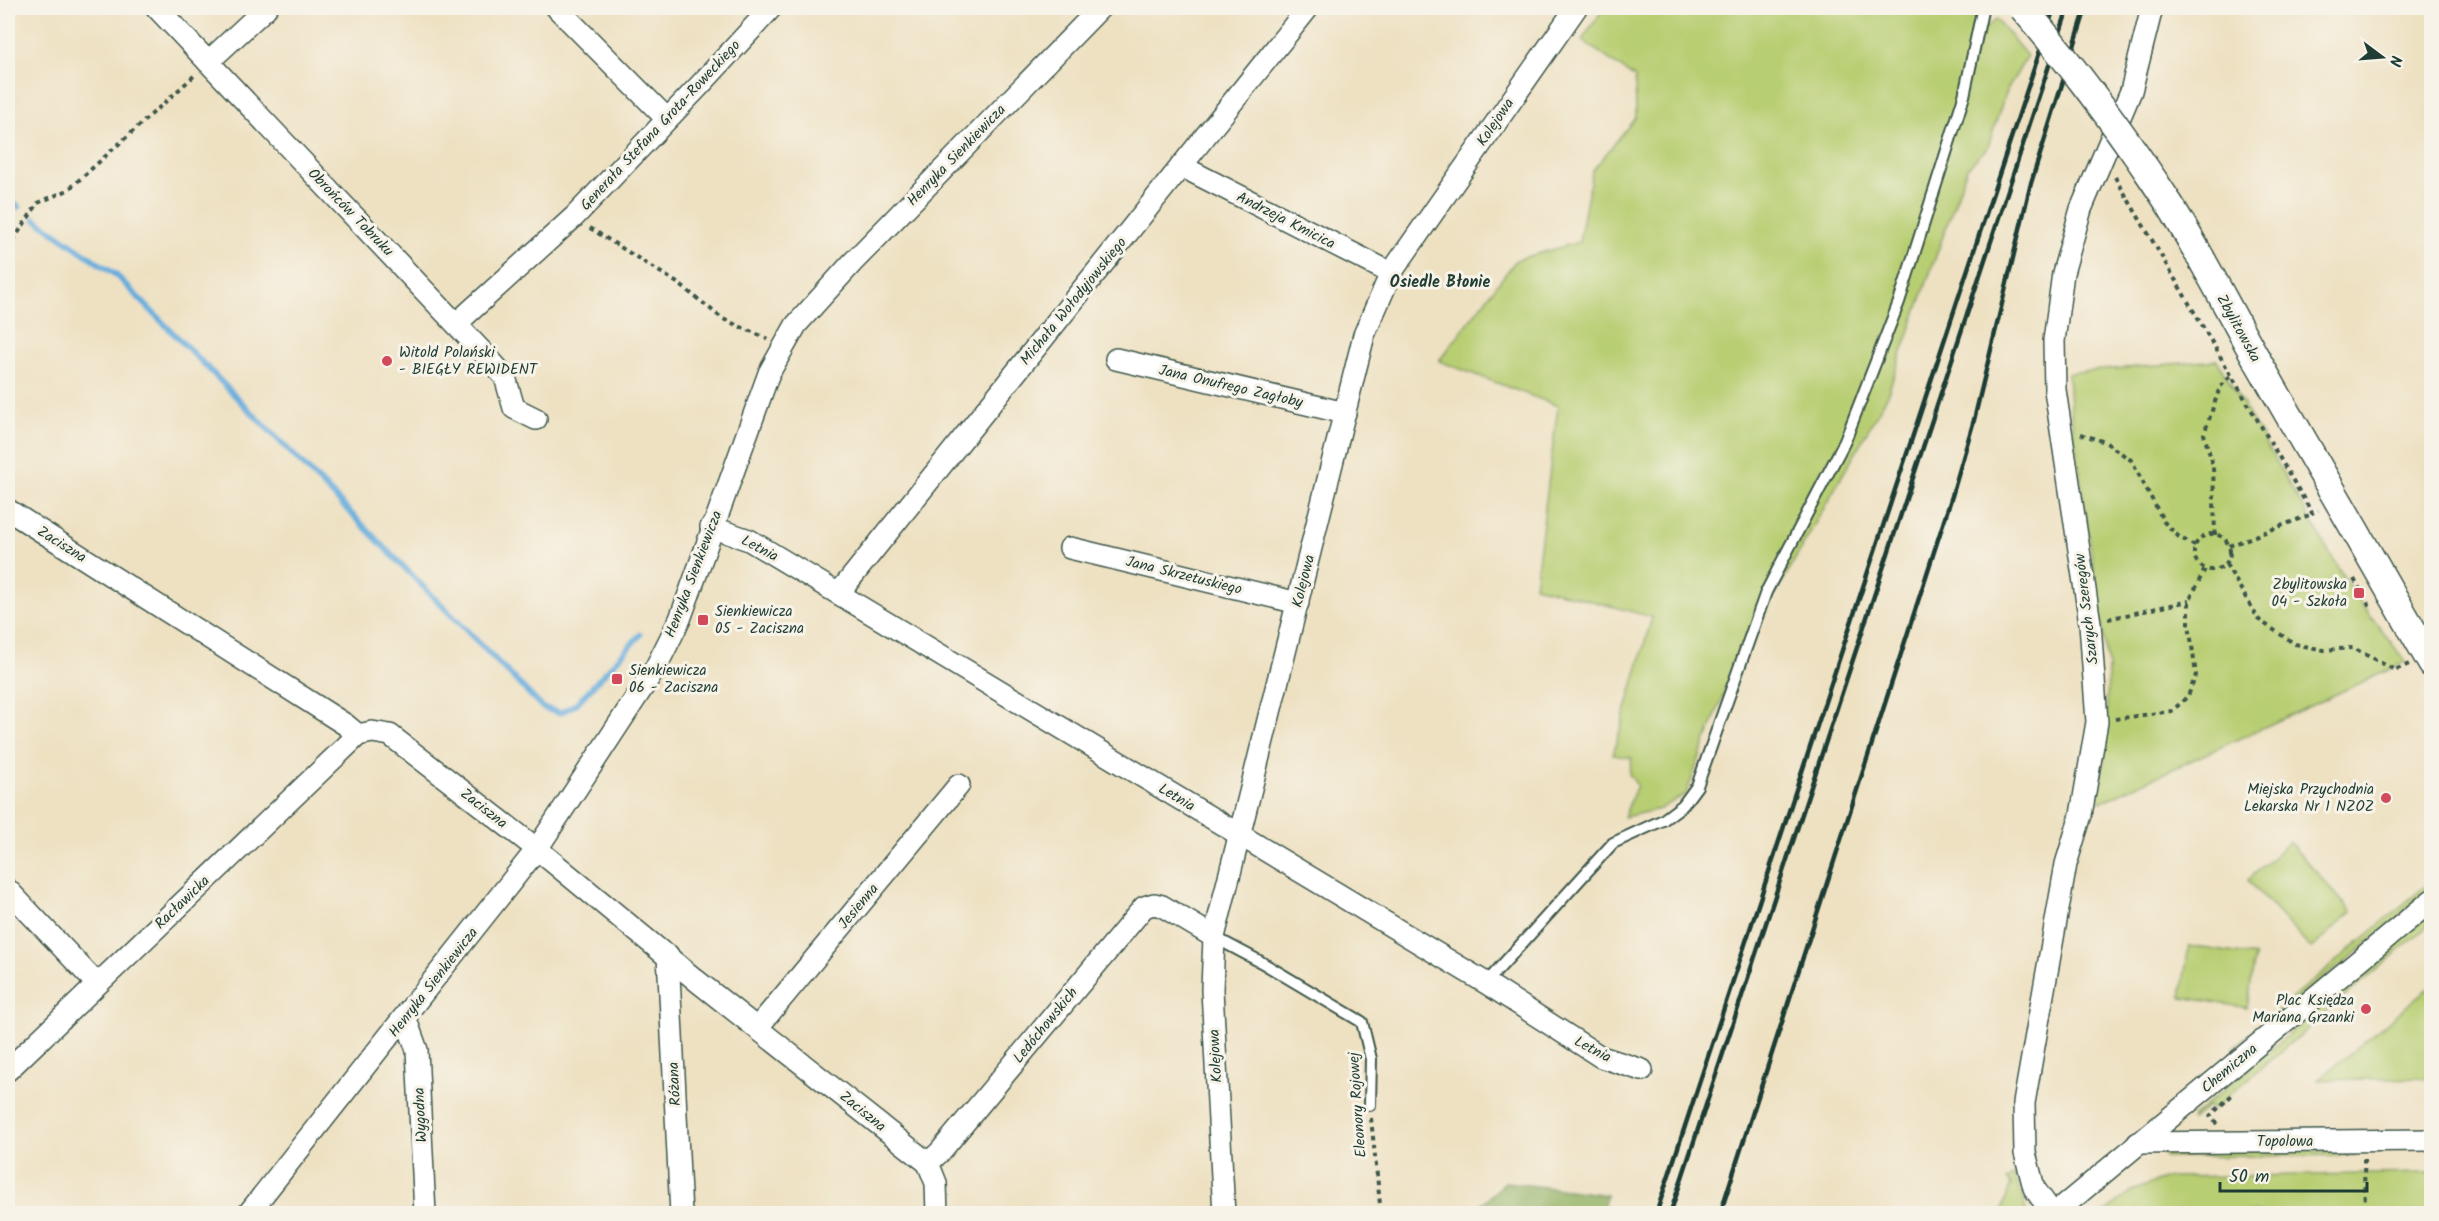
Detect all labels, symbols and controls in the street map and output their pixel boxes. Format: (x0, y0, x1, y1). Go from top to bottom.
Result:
north arrow (2352, 27, 2412, 87)
street label: Generała Stefana Grota-Roweckiego (575, 35, 747, 217)
text: N (2382, 52, 2408, 69)
street label: Kolejowa (1471, 94, 1521, 152)
street label: Henryka Sienkiewicza (901, 99, 1012, 212)
street label: Obrońców Tobruku (302, 163, 399, 263)
street label: Andrzeja Kmicica (1232, 186, 1339, 256)
street label: Michała Wołodyjowskiego (1014, 232, 1133, 371)
district label: Osiedle Błonie (1390, 270, 1490, 295)
street label: Zbylitowska (2210, 290, 2267, 367)
place label: Witold Polański - BIEGŁY REWIDENT (399, 341, 539, 382)
marker: Witold Polański - BIEGŁY REWIDENT (380, 354, 394, 368)
street label: Jana Onufrego Zagłoby (1156, 359, 1306, 415)
street label: Henryka Sienkiewicza (659, 507, 729, 641)
street label: Zaciszna (32, 520, 91, 569)
street label: Letnia (737, 529, 783, 569)
street label: Jana Skrzetuskiego (1123, 550, 1245, 602)
street label: Szarych Szeregów (2068, 551, 2106, 666)
street label: Kolejowa (1286, 552, 1322, 610)
place label: Zbylitowska 04 - Szkoła (2271, 573, 2347, 614)
marker: Zbylitowska 04 - Szkoła (2352, 586, 2366, 600)
place label: Sienkiewicza 05 - Zaciszna (715, 600, 804, 641)
marker: Sienkiewicza 05 - Zaciszna (696, 613, 710, 627)
place label: Sienkiewicza 06 - Zaciszna (629, 659, 718, 700)
marker: Sienkiewicza 06 - Zaciszna (610, 672, 624, 686)
street label: Letnia (1153, 777, 1200, 818)
place label: Miejska Przychodnia Lekarska Nr 1 NZOZ (2244, 778, 2374, 819)
street label: Zaciszna (454, 783, 512, 835)
marker: Miejska Przychodnia Lekarska Nr 1 NZOZ (2379, 791, 2393, 805)
street label: Racławicka (149, 870, 216, 935)
street label: Jesienna (832, 878, 885, 935)
street label: Henryka Sienkiewicza (383, 922, 485, 1043)
street label: Ledóchowskich (1007, 982, 1084, 1069)
place label: Plac Księdza Mariana Grzanki (2252, 989, 2355, 1030)
marker: Plac Księdza Mariana Grzanki (2359, 1002, 2373, 1016)
street label: Kolejowa (1203, 1028, 1229, 1083)
street label: Letnia (1570, 1030, 1616, 1070)
street label: Chemiczna (2196, 1038, 2263, 1100)
street label: Eleonory Rojowej (1342, 1050, 1374, 1158)
street label: Różana (662, 1061, 688, 1107)
street label: Zaciszna (834, 1085, 891, 1138)
street label: Wygodna (408, 1087, 434, 1143)
street label: Topolowa (2257, 1130, 2313, 1154)
scale bar (2220, 1155, 2367, 1193)
text: 50 m (2229, 1163, 2269, 1192)

